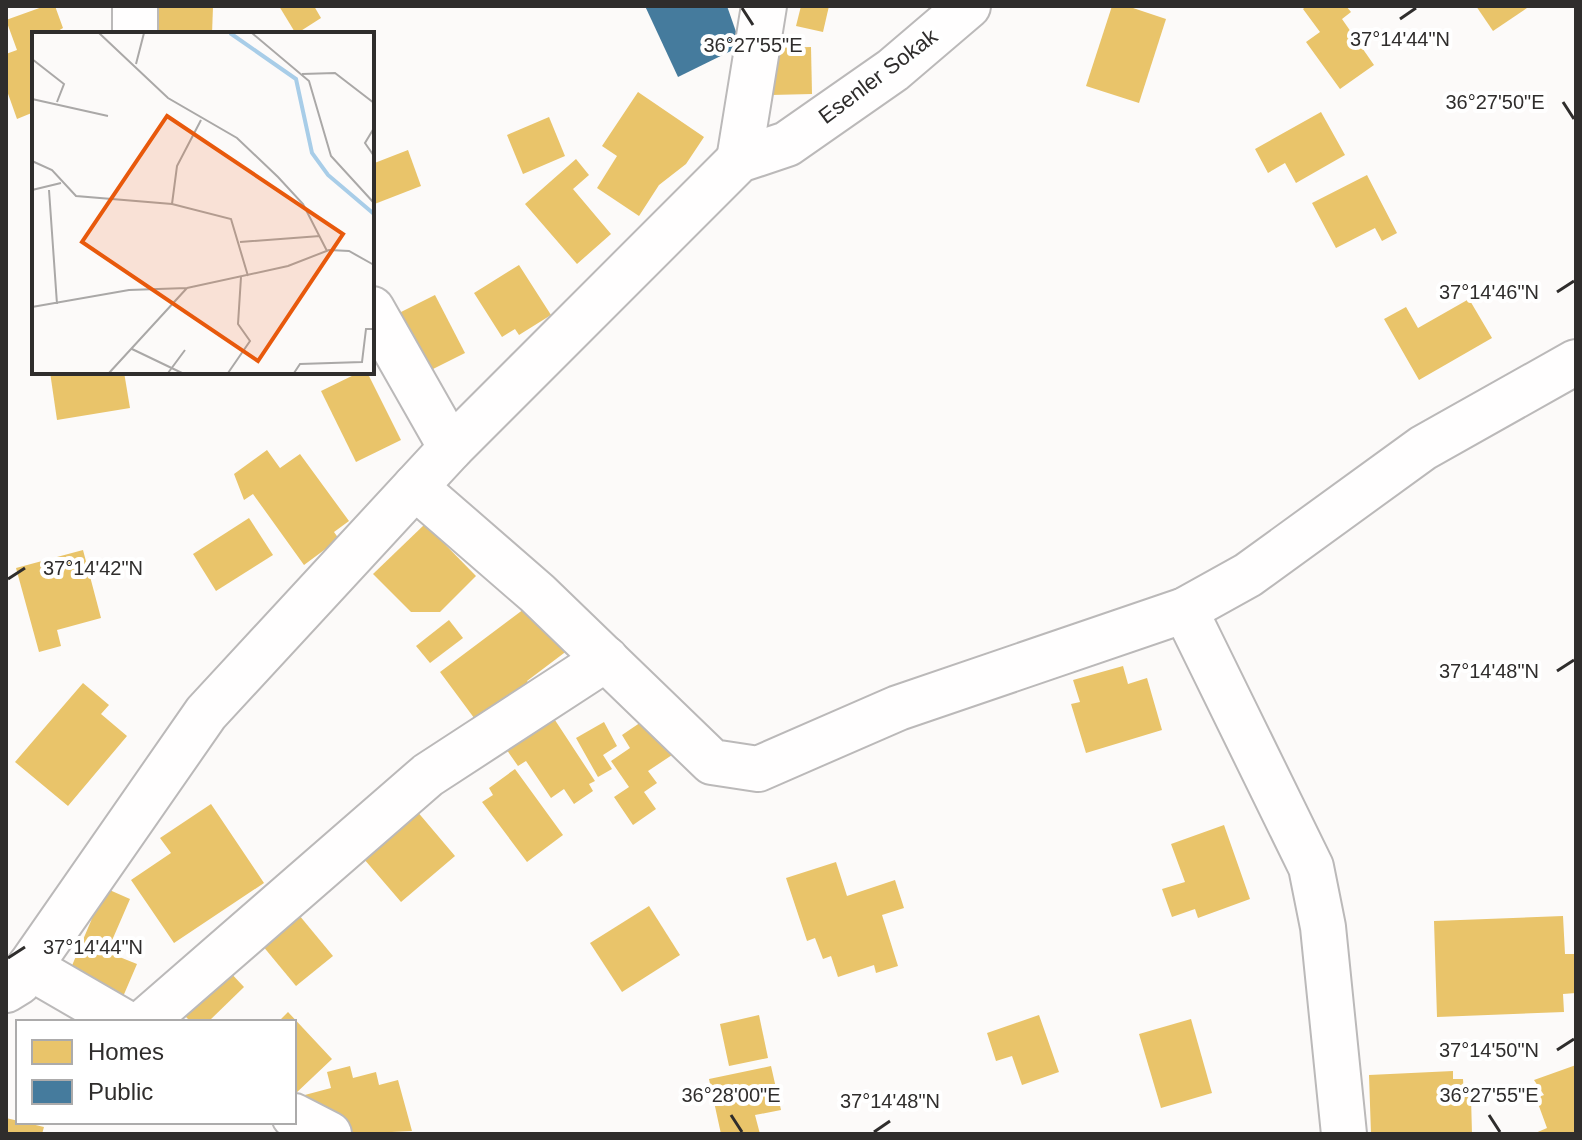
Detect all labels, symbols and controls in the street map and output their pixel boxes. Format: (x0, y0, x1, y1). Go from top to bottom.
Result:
street label: Esenler Sokak (814, 23, 943, 129)
text: 37°14'44"N (1350, 28, 1450, 50)
inset map (32, 32, 374, 374)
text: 36°27'55"E (704, 34, 803, 56)
text: 36°27'50"E (1446, 91, 1545, 113)
text: 37°14'46"N (1439, 281, 1539, 303)
text: 37°14'42"N (43, 557, 143, 579)
text: 37°14'48"N (1439, 660, 1539, 682)
text: 37°14'44"N (43, 936, 143, 958)
legend (16, 1020, 296, 1124)
text: Homes (88, 1038, 164, 1065)
text: 37°14'50"N (1439, 1039, 1539, 1061)
text: Public (88, 1078, 153, 1105)
text: 36°28'00"E (682, 1084, 781, 1106)
text: 36°27'55"E (1440, 1084, 1539, 1106)
text: 37°14'48"N (840, 1090, 940, 1112)

